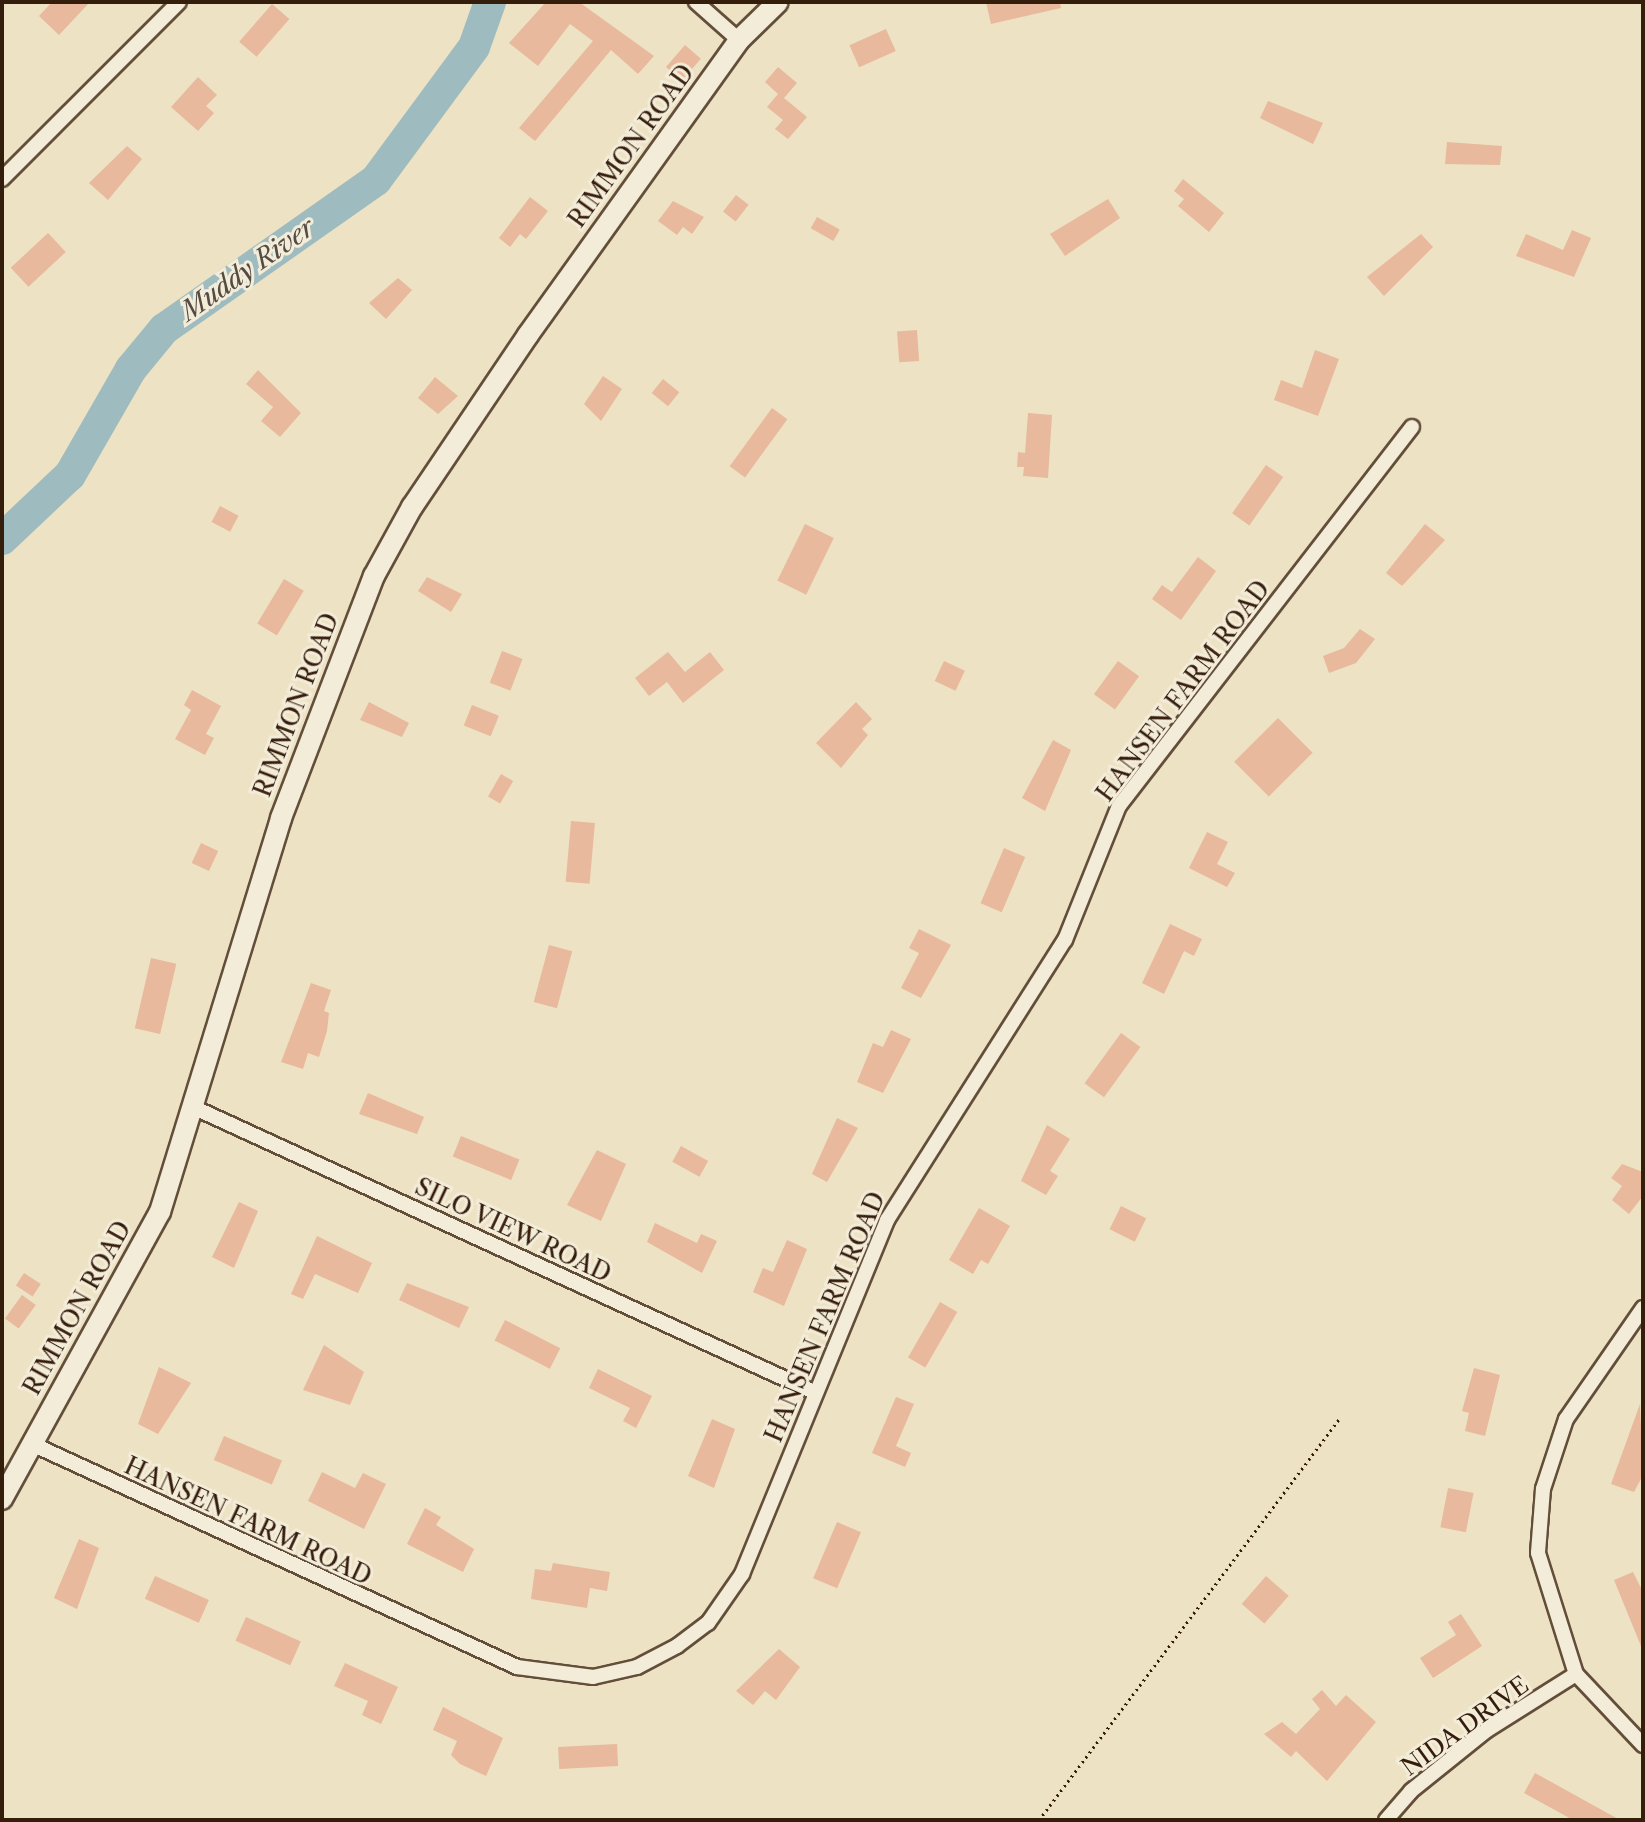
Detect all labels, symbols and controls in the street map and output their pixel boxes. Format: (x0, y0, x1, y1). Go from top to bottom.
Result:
street label: RIMMON ROAD (562, 59, 700, 233)
water label: Muddy River (175, 212, 321, 328)
street label: HANSEN FARM ROAD (1090, 575, 1276, 807)
street label: RIMMON ROAD (248, 609, 344, 801)
street label: SILO VIEW ROAD (410, 1172, 616, 1288)
street label: HANSEN FARM ROAD (759, 1187, 891, 1447)
street label: RIMMON ROAD (17, 1216, 137, 1400)
street label: HANSEN FARM ROAD (120, 1451, 376, 1591)
street label: NIDA DRIVE (1395, 1670, 1535, 1782)

